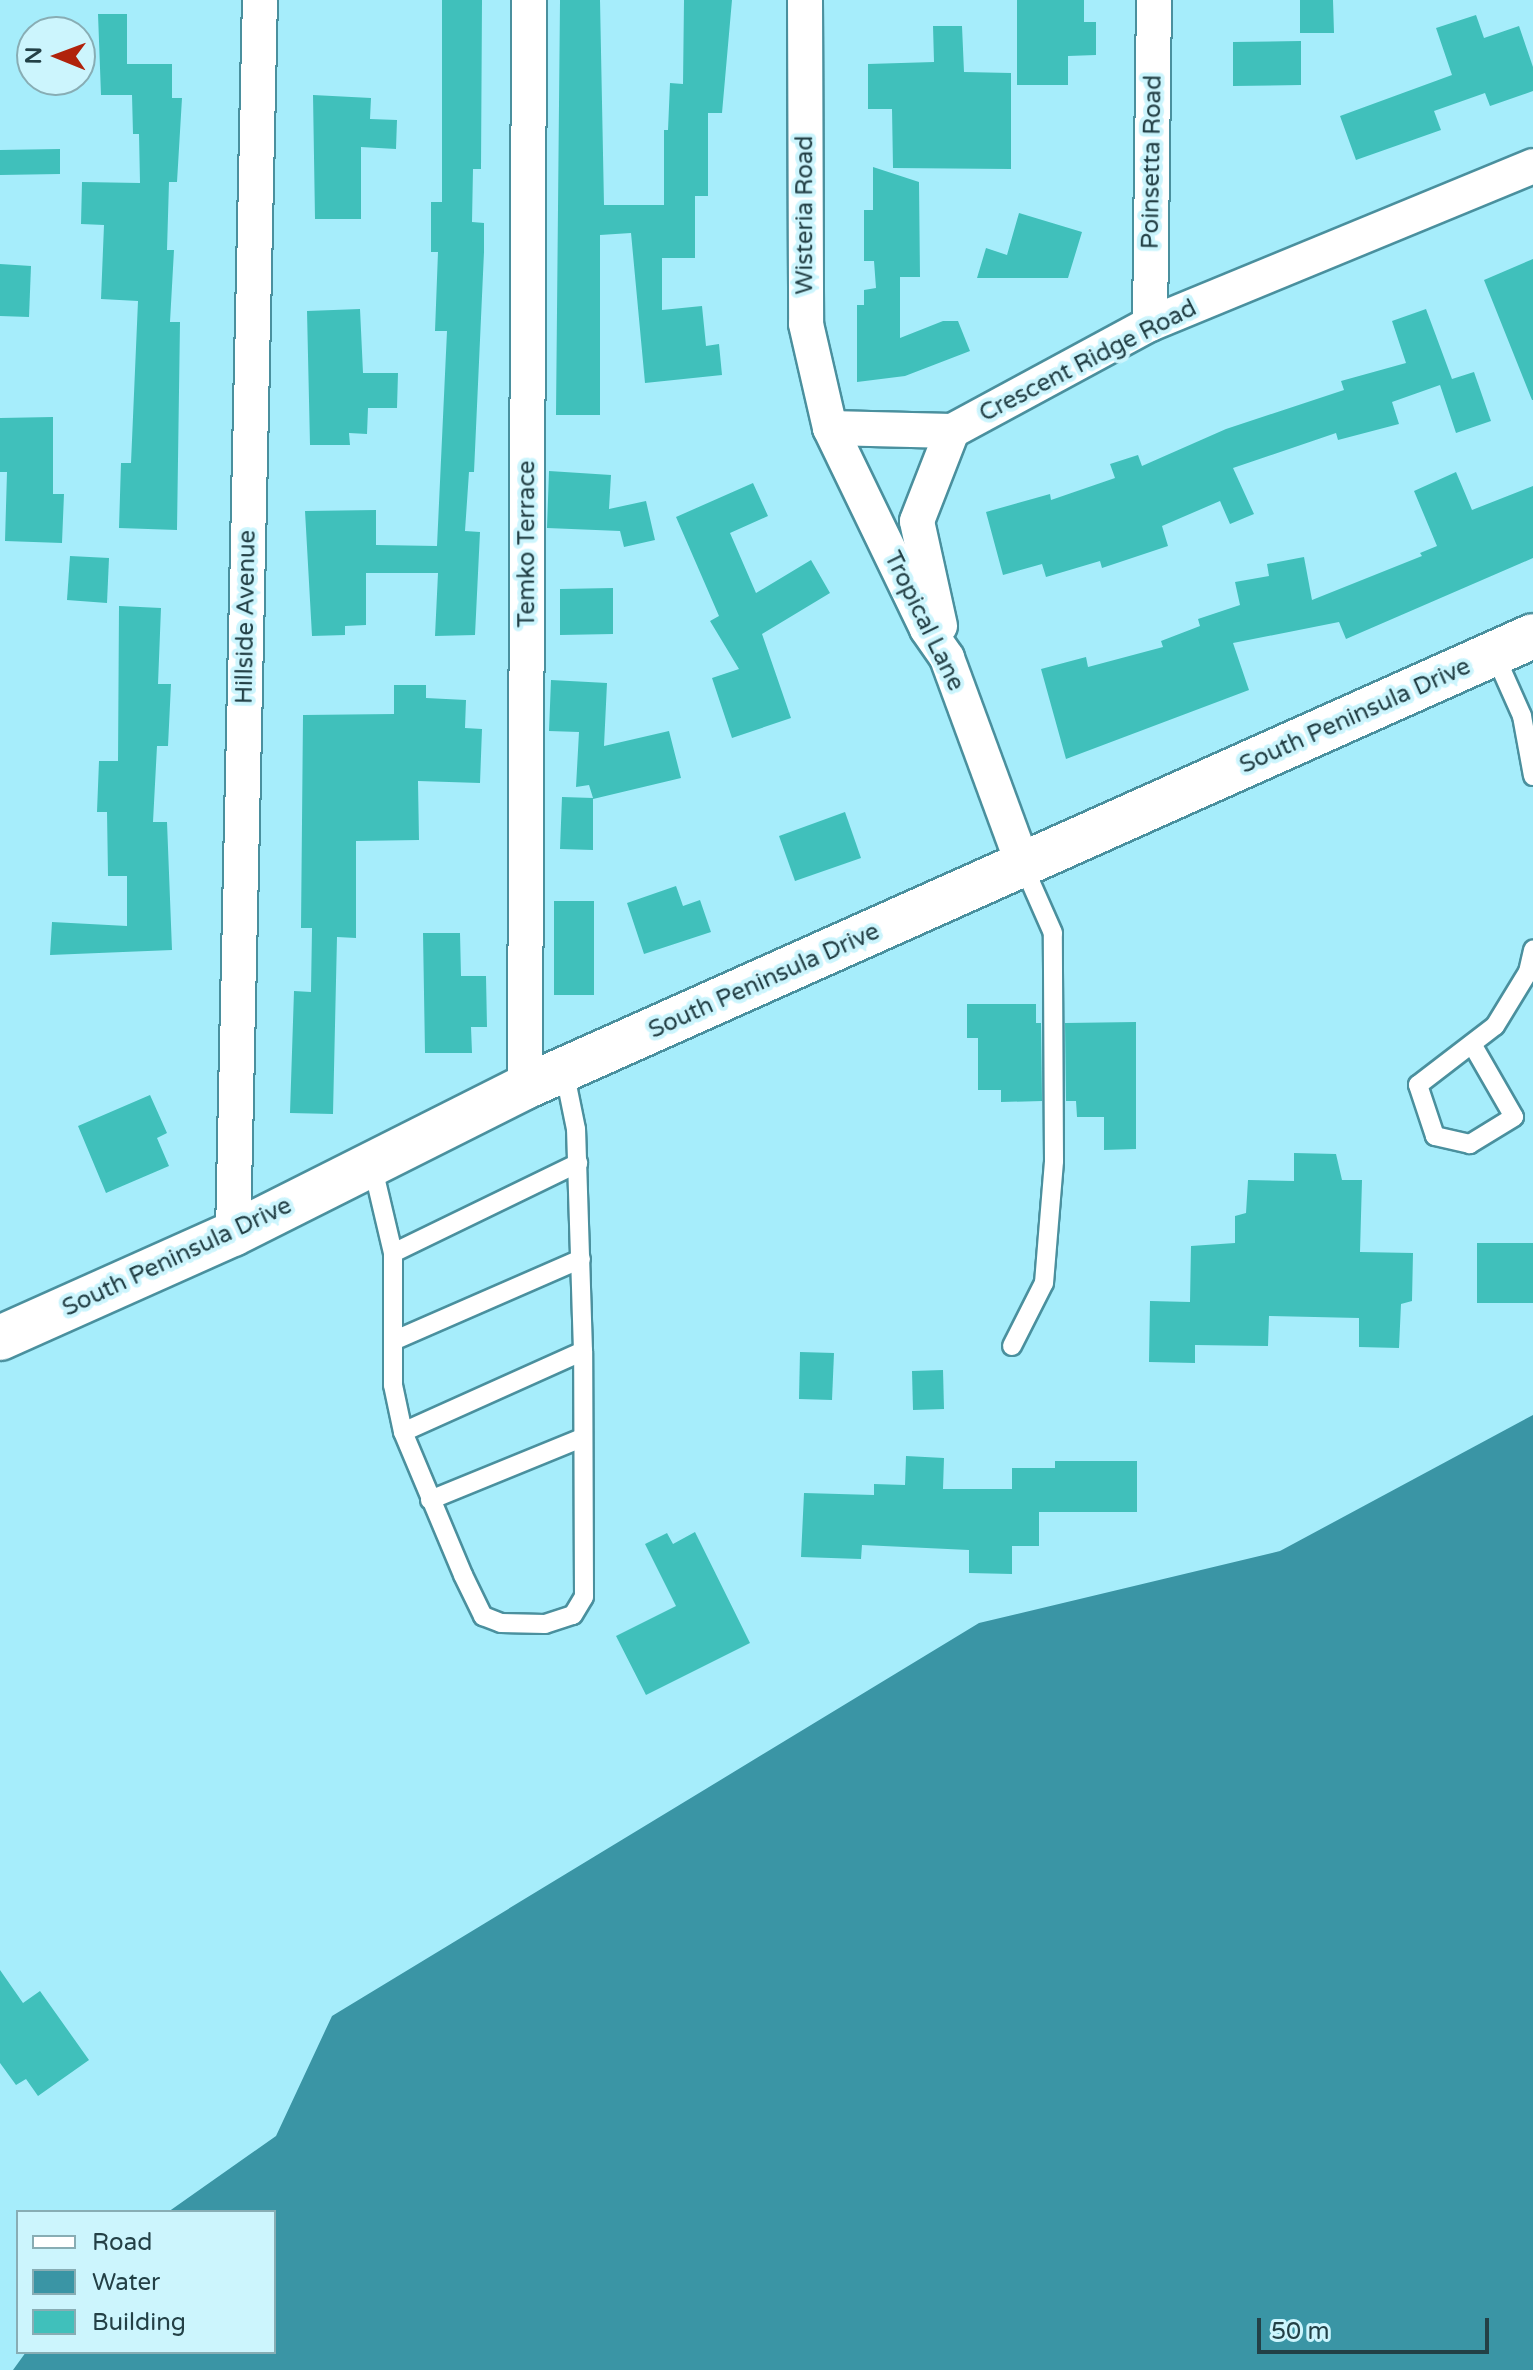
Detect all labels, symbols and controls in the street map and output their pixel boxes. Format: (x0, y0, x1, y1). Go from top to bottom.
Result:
north arrow (16, 16, 96, 96)
text: N (21, 47, 47, 65)
street label: Poinsetta Road (1136, 75, 1168, 249)
street label: Wisteria Road (791, 135, 819, 295)
street label: Crescent Ridge Road (975, 294, 1201, 428)
street label: Temko Terrace (513, 460, 541, 628)
street label: Hillside Avenue (230, 530, 262, 704)
street label: Tropical Lane (878, 547, 970, 695)
street label: South Peninsula Drive (1235, 652, 1475, 780)
street label: South Peninsula Drive (644, 917, 884, 1045)
street label: South Peninsula Drive (58, 1191, 296, 1323)
legend (16, 2210, 276, 2354)
text: Road (92, 2228, 152, 2257)
text: Water (92, 2268, 160, 2297)
scale bar (1261, 2302, 1493, 2352)
text: Building (92, 2308, 186, 2337)
text: 50 m (1271, 2317, 1329, 2346)

